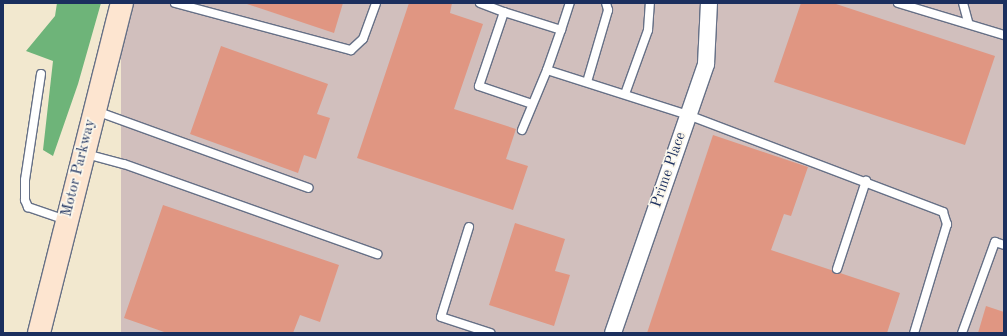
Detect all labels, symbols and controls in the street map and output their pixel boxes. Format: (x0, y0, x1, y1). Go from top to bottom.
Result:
street label: Motor Parkway (58, 117, 100, 219)
street label: Prime Place (648, 130, 690, 210)

